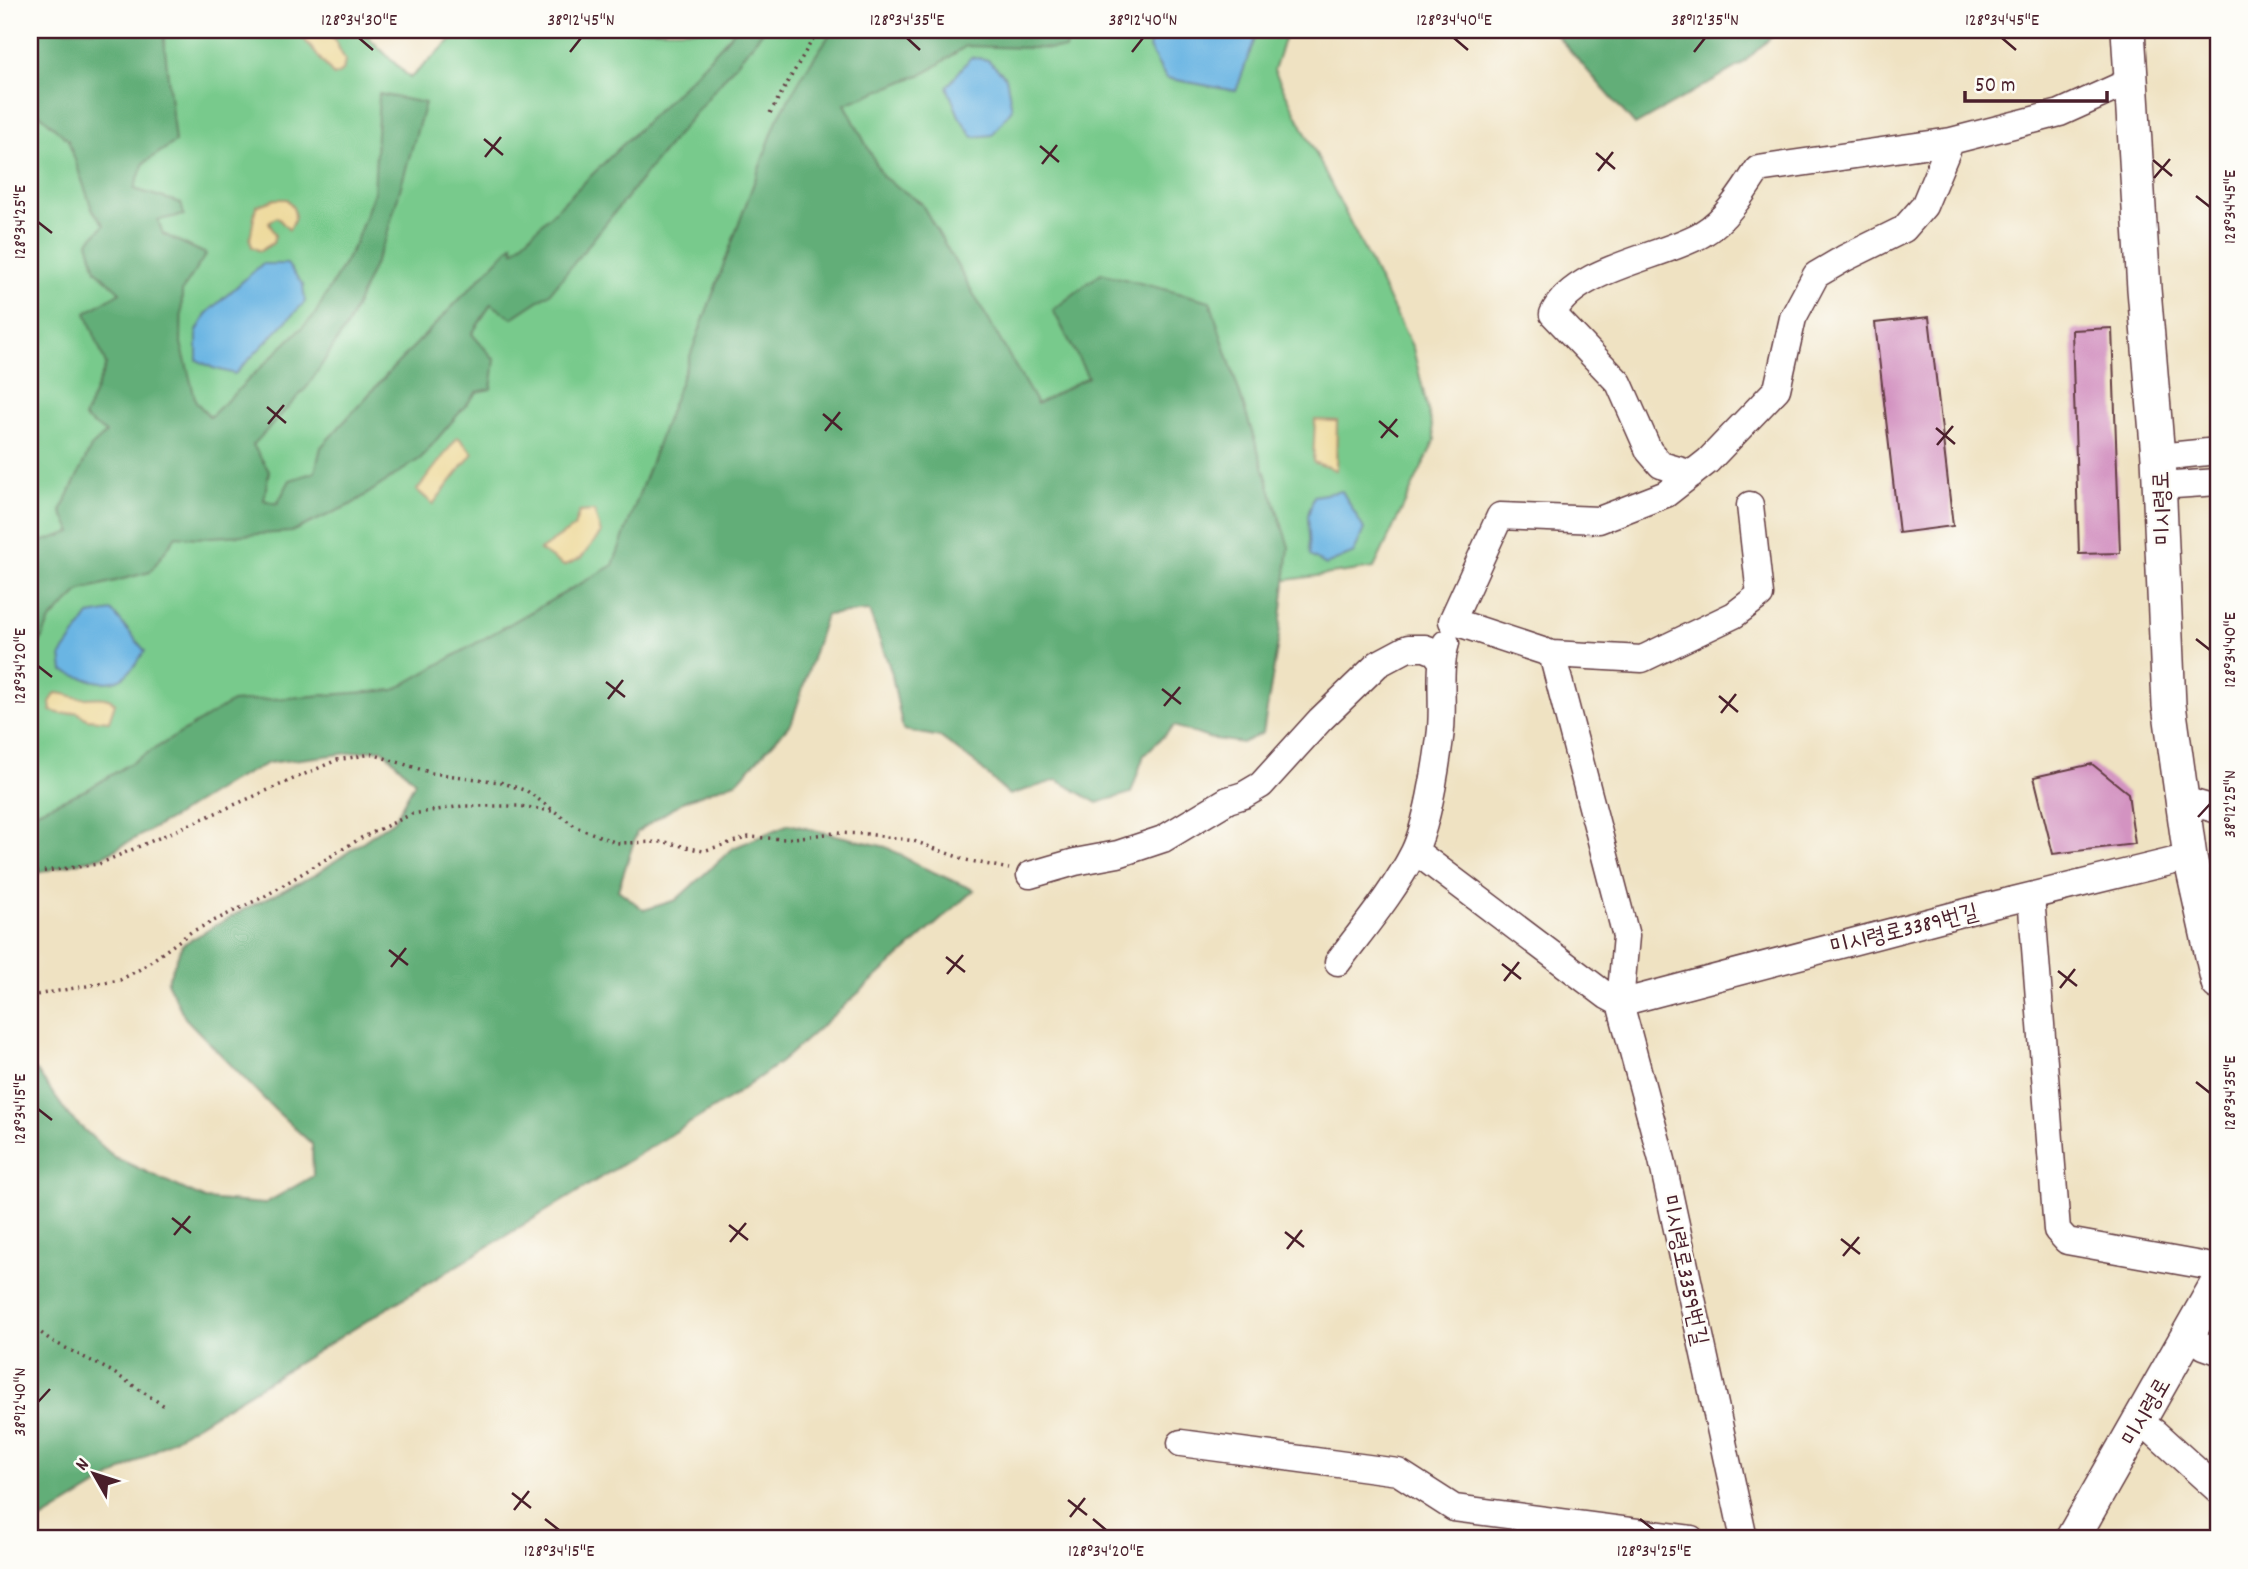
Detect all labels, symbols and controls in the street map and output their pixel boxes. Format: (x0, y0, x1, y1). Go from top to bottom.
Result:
text: 128°34'30"E (321, 9, 397, 34)
text: 38°12'45"N (547, 9, 615, 34)
text: 128°34'35"E (870, 9, 944, 34)
text: 38°12'40"N (1109, 9, 1177, 34)
text: 128°34'40"E (1416, 9, 1492, 34)
text: 38°12'35"N (1671, 9, 1739, 34)
text: 128°34'45"E (1965, 9, 2039, 34)
scale bar (1965, 60, 2106, 104)
text: 50 m (1975, 72, 2015, 102)
text: 128°34'45"E (2219, 170, 2244, 244)
text: 128°34'25"E (9, 185, 34, 259)
street label: 미시령로 (2147, 470, 2182, 545)
text: 128°34'40"E (2219, 612, 2244, 688)
text: 128°34'20"E (9, 628, 34, 704)
text: 38°12'25"N (2219, 770, 2244, 838)
street label: 미시령로3389번길 (1827, 897, 1982, 966)
text: 128°34'35"E (2219, 1056, 2244, 1130)
text: 128°34'15"E (9, 1074, 34, 1144)
street label: 미시령로3359번길 (1651, 1193, 1715, 1349)
text: 38°12'40"N (9, 1368, 34, 1436)
street label: 미시령로 (2115, 1372, 2181, 1453)
north arrow (60, 1440, 130, 1510)
text: N (70, 1453, 97, 1478)
text: 128°34'15"E (524, 1540, 594, 1565)
text: 128°34'20"E (1068, 1540, 1144, 1565)
text: 128°34'25"E (1617, 1540, 1691, 1565)

